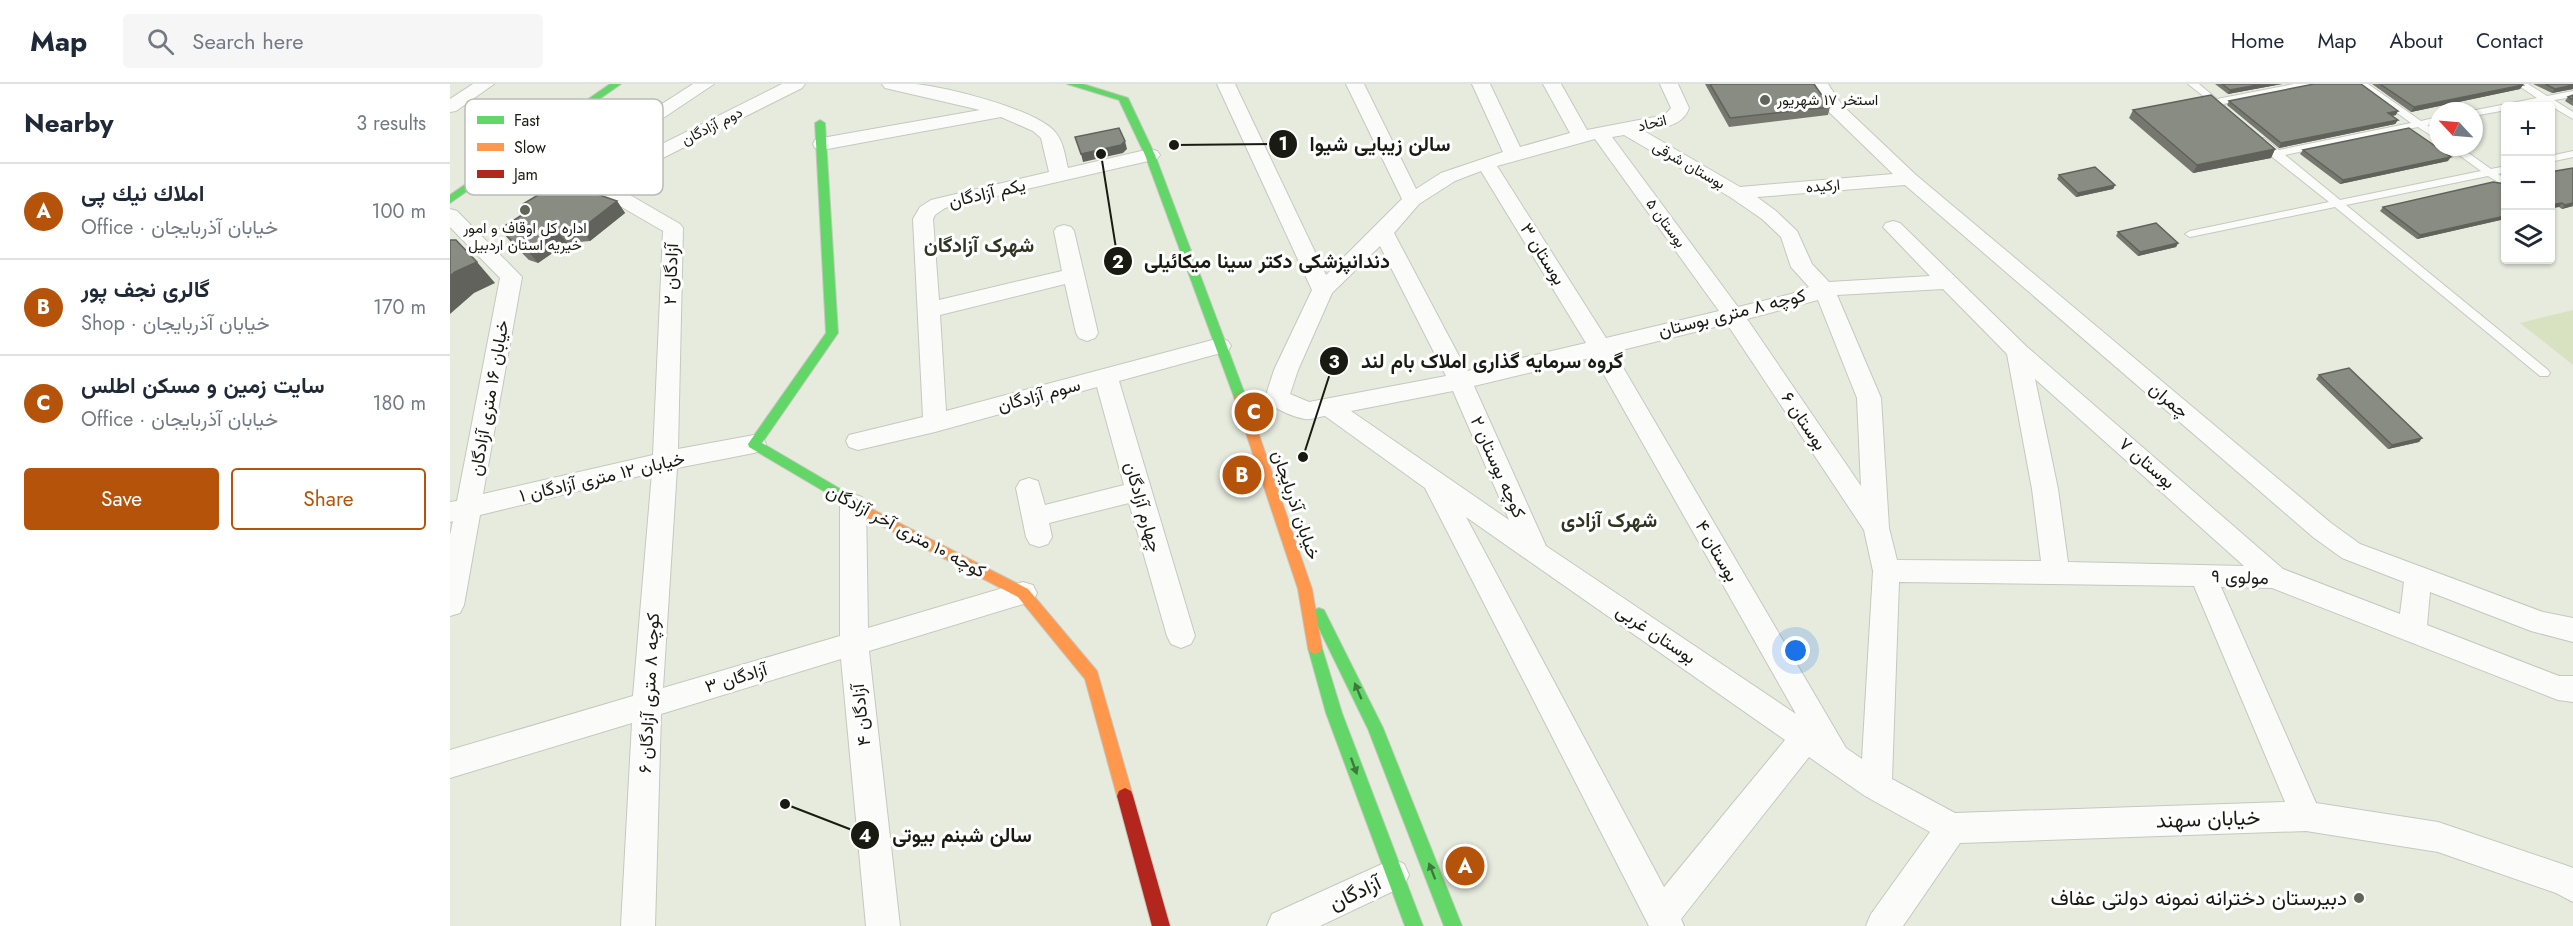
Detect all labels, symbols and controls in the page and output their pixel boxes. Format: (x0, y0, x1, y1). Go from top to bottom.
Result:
search box (123, 14, 543, 68)
text: Map (30, 21, 87, 62)
icon: search (144, 25, 177, 58)
text: Search here (192, 25, 304, 57)
text: Home (2231, 26, 2284, 56)
text: Map (2317, 26, 2357, 56)
text: About (2390, 26, 2443, 56)
text: Contact (2476, 26, 2543, 56)
place label: استخر ١٧ شهریور (1776, 89, 1878, 111)
marker: استخر ١٧ شهریور (1758, 93, 1772, 107)
legend (465, 99, 663, 195)
street label: دوم آزادگان (678, 101, 746, 151)
north arrow (2429, 102, 2483, 156)
map controls (2501, 102, 2555, 264)
button: + (2501, 102, 2555, 156)
text: Nearby (24, 104, 113, 142)
text: 3 results (356, 109, 426, 138)
text: Fast (514, 109, 540, 132)
street label: اتحاد (1635, 109, 1669, 137)
callout: سالن زیبایی شیوا (1268, 125, 1463, 163)
text: سالن زیبایی شیوا (1309, 130, 1451, 159)
text: 1 (1278, 131, 1288, 157)
street label: بوستان شرقی (1649, 135, 1729, 195)
text: Slow (514, 136, 546, 159)
button: − (2501, 156, 2555, 210)
text: Jam (512, 163, 538, 186)
street label: یکم آزادگان (946, 172, 1028, 214)
street label: ارکیده (1805, 174, 1841, 198)
text: املاك نيك پى (81, 177, 204, 209)
street label: بوستان ۵ (1641, 194, 1691, 252)
text: A (36, 197, 51, 226)
text: 100 m (371, 197, 426, 226)
marker: اداره کل اوقاف و امور خیریه استان اردبیل (518, 203, 532, 217)
button: layers (2501, 210, 2555, 264)
text: Office · خیابان آذربایجان (81, 213, 278, 242)
place label: اداره کل اوقاف و امور خیریه استان اردبیل (462, 217, 587, 256)
street label: بوستان ۳ (1514, 218, 1572, 290)
district label: شهرک آزادگان (924, 231, 1034, 260)
street label: آزادگان ۲ (657, 241, 685, 305)
callout: دندانپزشکی دکتر سینا میکائیلی (1103, 242, 1402, 280)
text: دندانپزشکی دکتر سینا میکائیلی (1144, 247, 1390, 276)
text: 2 (1112, 249, 1124, 275)
text: گالری نجف پور (81, 273, 210, 305)
street label: کوچه ۸ متری بوستان (1655, 282, 1809, 344)
text: B (37, 293, 50, 322)
text: 170 m (373, 293, 426, 322)
text: Shop · خیابان آذربایجان (81, 309, 270, 338)
street label: خیابان ۱۶ متری آزادگان (462, 318, 516, 478)
callout: گروه سرمایه گذاری املاک بام لند (1319, 342, 1635, 380)
text: گروه سرمایه گذاری املاک بام لند (1361, 347, 1623, 376)
text: 3 (1328, 349, 1340, 375)
text: سایت زمین و مسکن اطلس (81, 369, 325, 401)
street label: سوم آزادگان (995, 371, 1083, 419)
street label: چمران (2144, 376, 2194, 424)
street label: بوستان ۶ (1775, 387, 1833, 455)
text: C (36, 389, 51, 418)
text: 180 m (372, 389, 426, 418)
pin: C (1234, 390, 1274, 434)
text: Office · خیابان آذربایجان (81, 405, 278, 434)
street label: کوچه بوستان ۲ (1464, 412, 1532, 522)
street label: بوستان ۷ (2113, 431, 2181, 495)
street label: خیابان ۱۲ متری آزادگان ۱ (517, 445, 687, 509)
street label: خیابان آذربایجان (1265, 447, 1327, 563)
pin: B (1222, 452, 1262, 498)
street label: چهارم آزادگان (1118, 459, 1168, 555)
button: Save (24, 468, 219, 530)
button: Share (231, 468, 426, 530)
street label: کوچه ۱۰ متری آخر آزادگان (822, 478, 990, 584)
district label: شهرک آزادی (1561, 506, 1657, 535)
street label: بوستان ۴ (1689, 515, 1745, 587)
street label: مولوی ۹ (2211, 563, 2269, 591)
street label: بوستان غربی (1611, 598, 1701, 670)
street label: کوچه ۸ متری آزادگان ۶ (632, 612, 666, 774)
your location (1781, 636, 1810, 665)
street label: آزادگان ۳ (702, 656, 772, 700)
street label: آزادگان ۴ (845, 681, 877, 747)
one-way arrow (1354, 682, 1363, 699)
one-way arrow (1349, 757, 1359, 775)
street label: خیابان سهند (2155, 802, 2261, 836)
callout: سالن شبنم بیوتی (850, 816, 1044, 854)
text: سالن شبنم بیوتی (892, 821, 1032, 850)
text: 4 (859, 823, 871, 849)
pin: A (1446, 844, 1484, 888)
one-way arrow (1427, 862, 1437, 880)
street label: آزادگان (1324, 867, 1388, 918)
place label: دبیرستان دخترانه نمونه دولتی عفاف (2050, 883, 2347, 913)
marker: دبیرستان دخترانه نمونه دولتی عفاف (2352, 891, 2366, 905)

